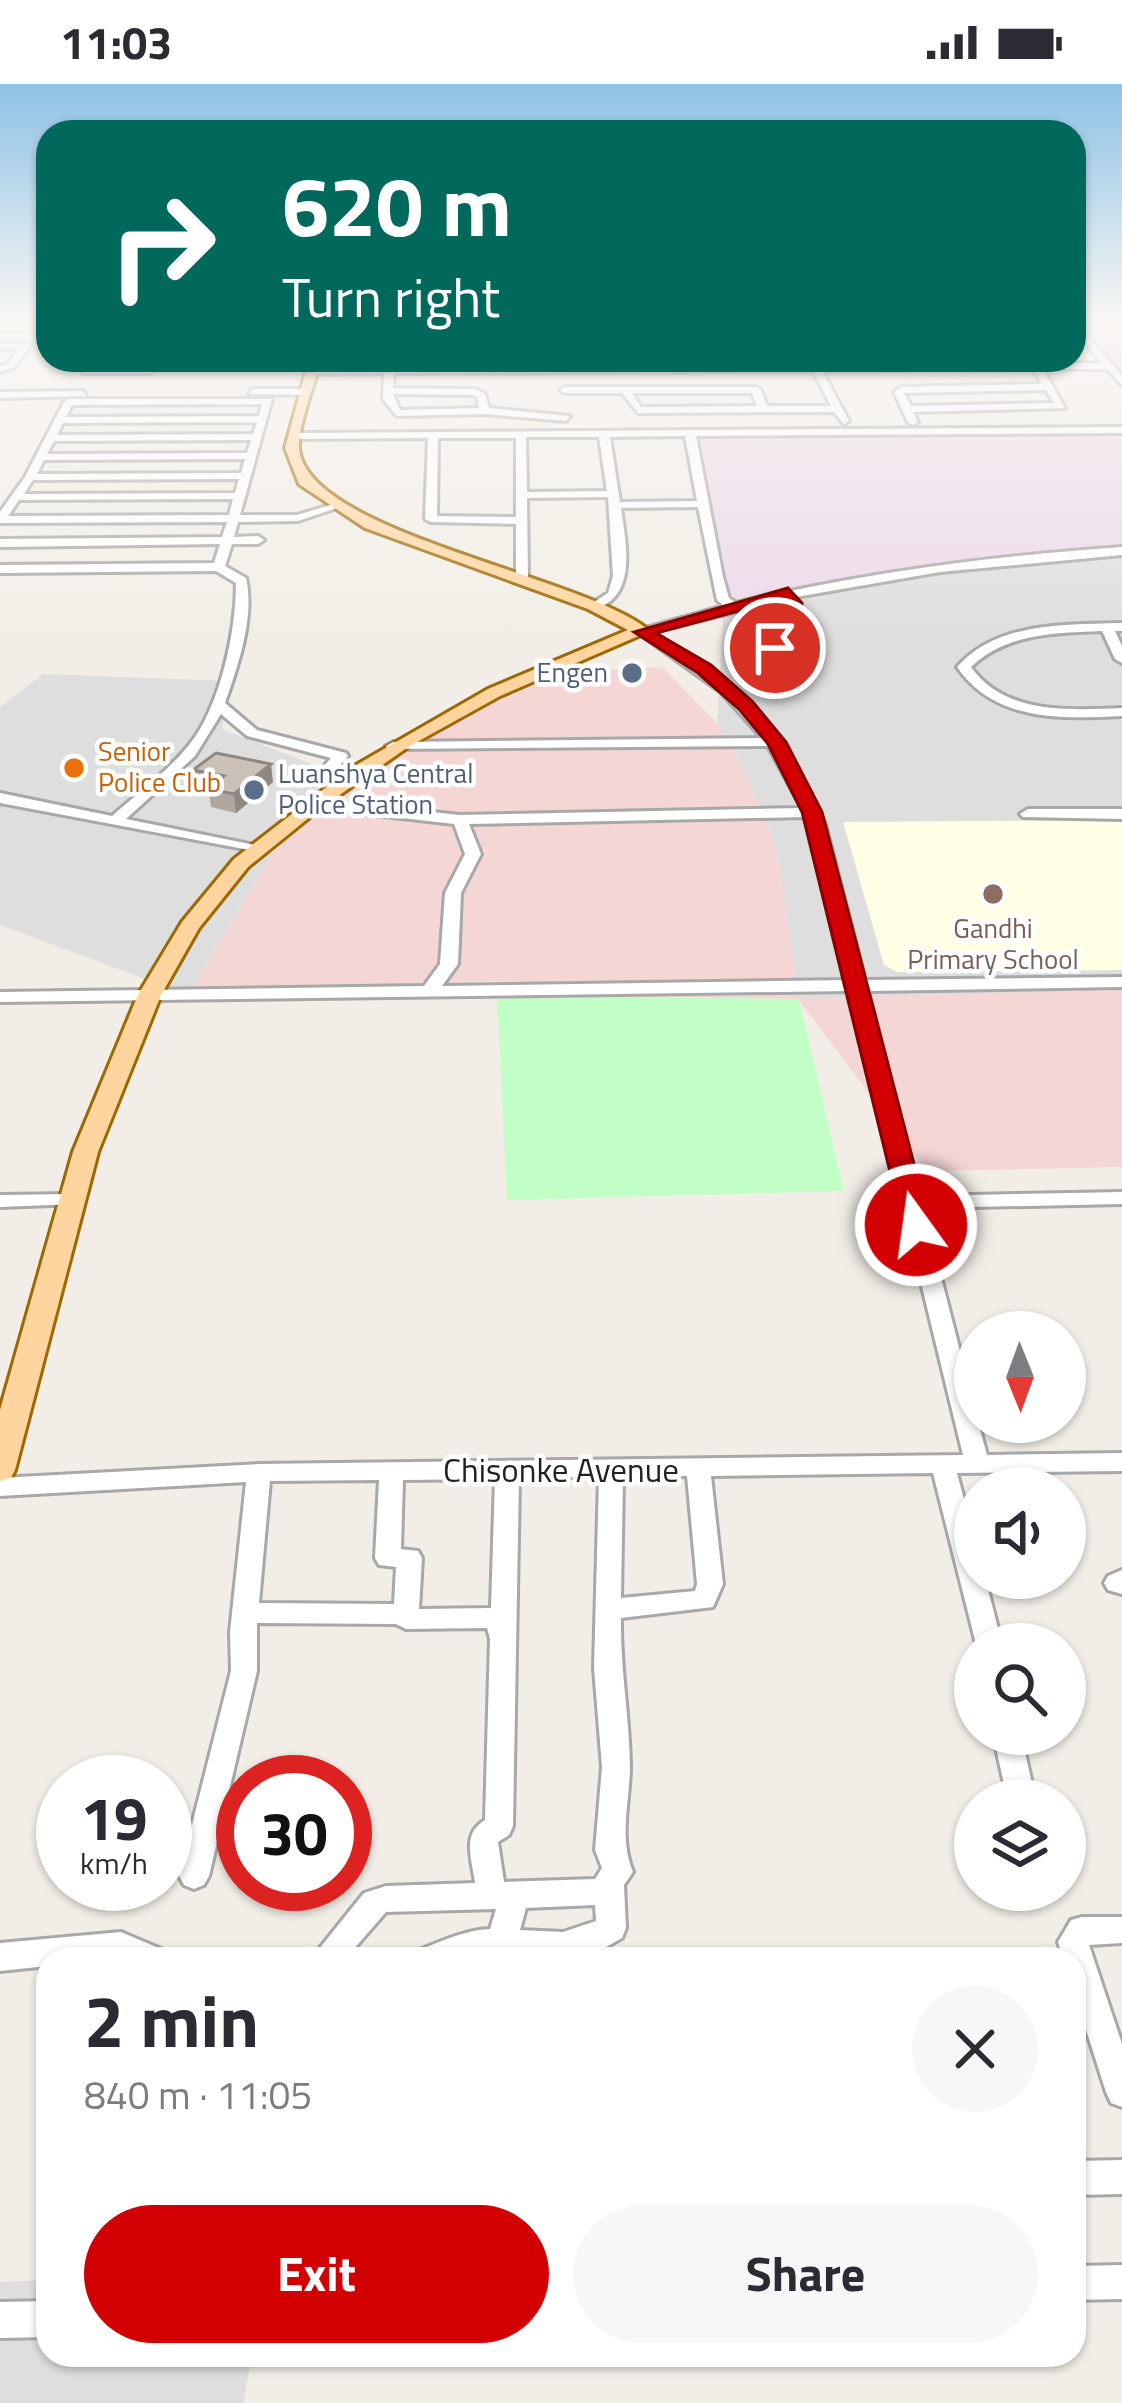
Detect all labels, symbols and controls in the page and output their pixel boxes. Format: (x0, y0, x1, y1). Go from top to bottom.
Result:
text: 11:03 (60, 8, 172, 76)
text: 620 m (282, 141, 512, 269)
icon: right (84, 168, 240, 324)
text: Turn right (282, 256, 500, 338)
pin (724, 597, 826, 699)
icon: arrive (742, 615, 808, 681)
place label: Engen (537, 651, 608, 692)
marker: Engen (619, 660, 645, 686)
place label: Senior Police Club (98, 730, 221, 802)
place label: Luanshya Central Police Station (278, 752, 473, 824)
marker: Senior Police Club (61, 755, 87, 781)
marker: Luanshya Central Police Station (241, 777, 267, 803)
marker: Gandhi Primary School (980, 881, 1006, 907)
place label: Gandhi Primary School (907, 907, 1079, 979)
position arrow (853, 1162, 979, 1288)
north arrow (954, 1311, 1086, 1443)
map controls (954, 1311, 1086, 1911)
street label: Chisonke Avenue (443, 1445, 679, 1495)
button: sound (954, 1467, 1086, 1599)
button: search (954, 1623, 1086, 1755)
speed limit sign: 30 (216, 1755, 372, 1911)
text: 19 (80, 1772, 148, 1863)
button: layers (954, 1779, 1086, 1911)
text: km/h (80, 1840, 148, 1886)
text: 2 min (84, 1965, 259, 2075)
button: close (912, 1986, 1038, 2112)
text: 840 m · 11:05 (84, 2065, 312, 2124)
button: Exit (84, 2205, 549, 2343)
button: Share (573, 2205, 1038, 2343)

